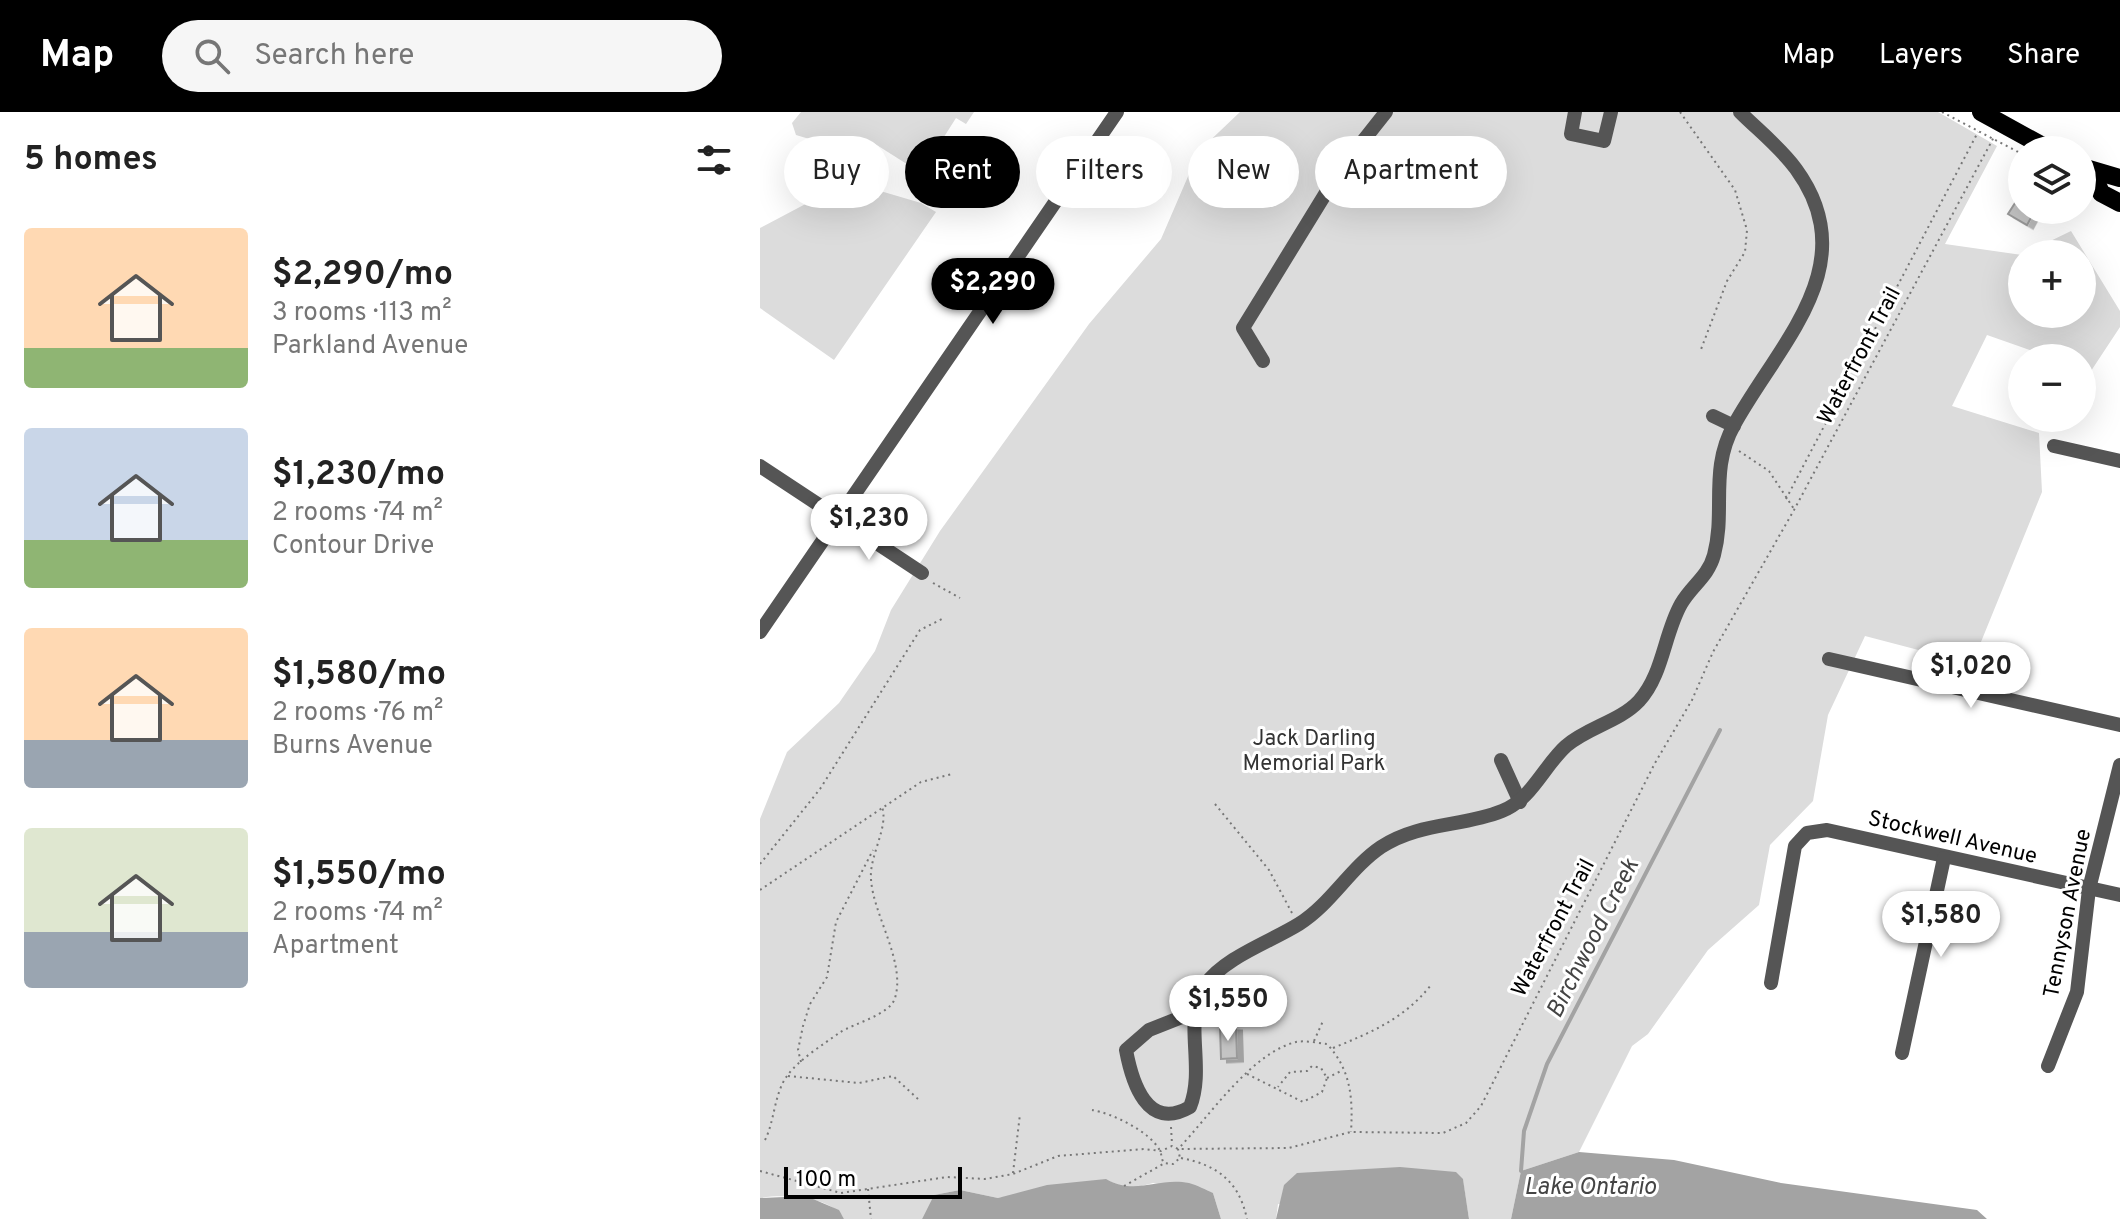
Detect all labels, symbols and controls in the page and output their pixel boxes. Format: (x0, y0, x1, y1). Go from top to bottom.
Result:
search box (162, 20, 722, 92)
text: Map (40, 32, 114, 81)
icon: search (190, 34, 234, 78)
text: Search here (254, 38, 414, 75)
text: Map (1782, 38, 1835, 74)
text: Layers (1879, 38, 1963, 74)
text: Share (2007, 38, 2080, 74)
chip: Buy (784, 136, 889, 208)
chip: Rent (905, 136, 1020, 208)
chip: Filters (1036, 136, 1172, 208)
chip: New (1188, 136, 1299, 208)
chip: Apartment (1315, 136, 1507, 208)
map controls (2008, 136, 2096, 432)
button: layers (2008, 136, 2096, 224)
icon: filters (692, 138, 736, 182)
text: 5 homes (24, 139, 158, 182)
button: + (2008, 240, 2096, 328)
text: $2,290/mo (272, 254, 453, 297)
pin: $2,290 (928, 258, 1058, 326)
icon: home (88, 260, 184, 356)
text: $2,290 (949, 267, 1037, 300)
street label: Waterfront Trail (1813, 283, 1908, 430)
text: 3 rooms · 113 m² (272, 297, 452, 330)
text: Parkland Avenue (272, 330, 468, 363)
button: − (2008, 344, 2096, 432)
text: $1,230/mo (272, 454, 445, 497)
icon: home (88, 460, 184, 556)
pin: $1,230 (804, 494, 934, 562)
text: 2 rooms · 74 m² (272, 497, 443, 530)
text: $1,230 (828, 503, 910, 536)
text: Contour Drive (272, 530, 434, 563)
pin: $1,020 (1906, 642, 2036, 710)
text: $1,020 (1930, 651, 2012, 684)
text: $1,580/mo (272, 654, 446, 697)
icon: home (88, 660, 184, 756)
text: 2 rooms · 76 m² (272, 697, 444, 730)
park label: Jack Darling Memorial Park (1243, 726, 1385, 778)
text: Burns Avenue (272, 730, 433, 763)
street label: Stockwell Avenue (1865, 806, 2040, 871)
street label: Tennyson Avenue (2039, 827, 2098, 1000)
water label: Birchwood Creek (1541, 853, 1647, 1024)
text: $1,550/mo (272, 854, 446, 897)
street label: Waterfront Trail (1507, 855, 1602, 1002)
icon: home (88, 860, 184, 956)
pin: $1,580 (1876, 891, 2006, 959)
text: 2 rooms · 74 m² (272, 897, 443, 930)
text: $1,580 (1900, 900, 1982, 933)
text: Apartment (272, 930, 399, 963)
pin: $1,550 (1163, 975, 1293, 1043)
text: $1,550 (1187, 984, 1269, 1017)
scale bar (784, 1163, 962, 1199)
text: 100 m (796, 1167, 856, 1194)
water label: Lake Ontario (1524, 1173, 1656, 1203)

